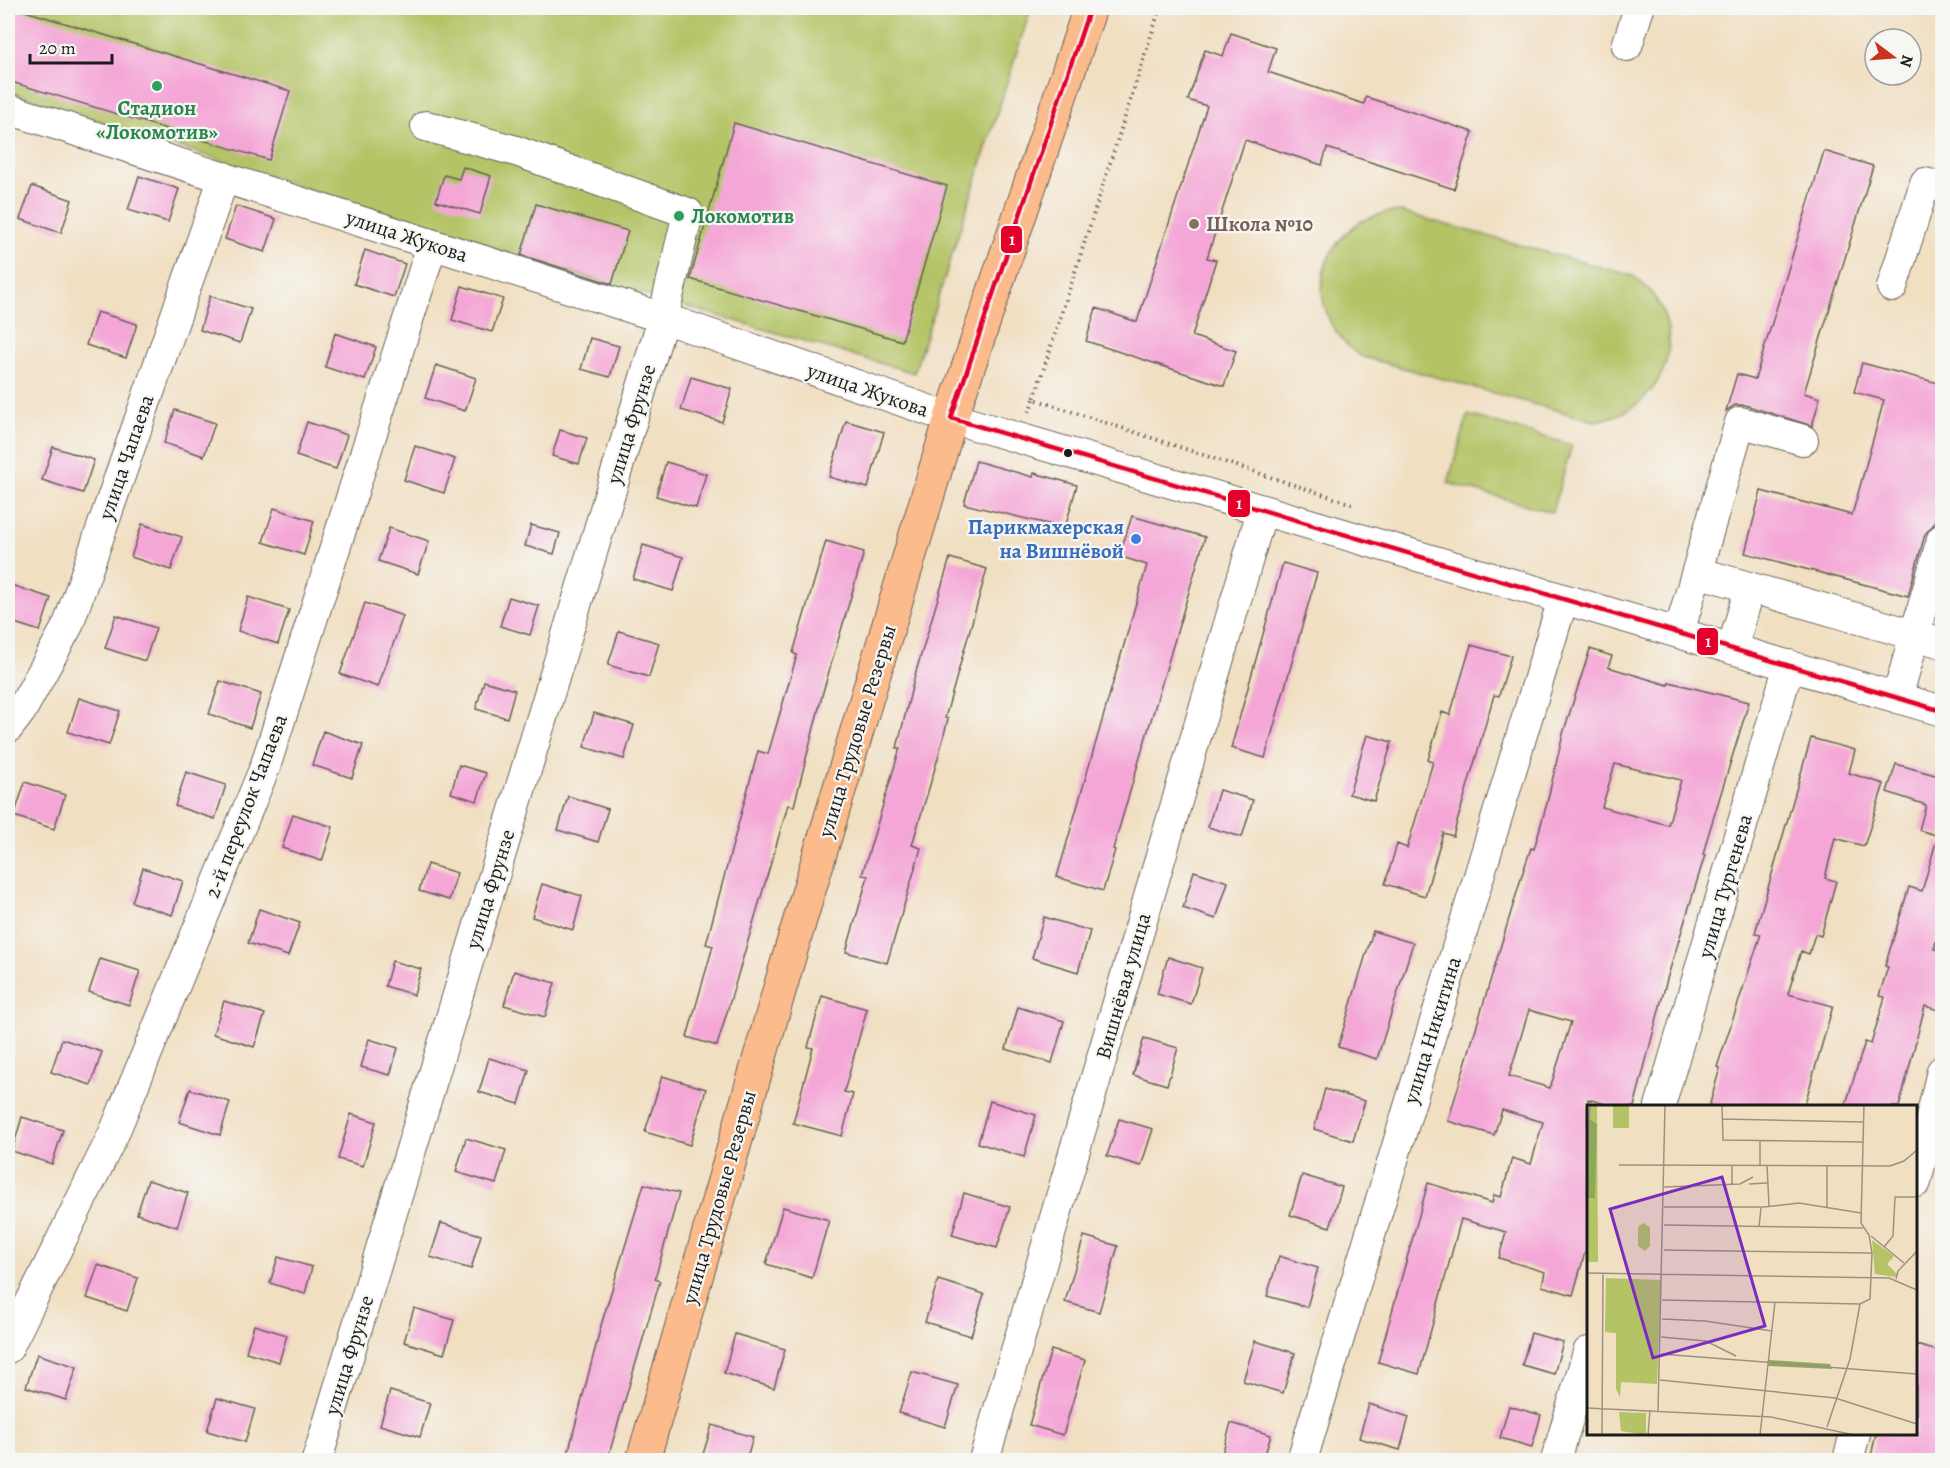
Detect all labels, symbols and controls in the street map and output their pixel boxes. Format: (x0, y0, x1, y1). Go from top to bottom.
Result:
scale bar (30, 27, 112, 65)
north arrow (1863, 27, 1923, 87)
text: 20 m (39, 36, 76, 60)
text: N (1894, 52, 1919, 70)
marker: Стадион «Локомотив» (150, 79, 164, 93)
place label: Стадион «Локомотив» (96, 94, 218, 146)
place label: Локомотив (691, 202, 794, 230)
street label: улица Жукова (342, 203, 472, 269)
marker: Локомотив (672, 209, 686, 223)
place label: Школа №10 (1206, 210, 1314, 238)
marker: Школа №10 (1187, 217, 1201, 231)
line badge: 1 (1000, 225, 1023, 254)
text: 1 (1009, 229, 1015, 251)
street label: улица Жукова (803, 356, 933, 424)
street label: улица Фрунзе (599, 361, 662, 488)
street label: улица Чапаева (91, 390, 161, 524)
unlabelled marker (1062, 447, 1074, 459)
line badge: 1 (1227, 489, 1251, 518)
text: 1 (1236, 493, 1242, 515)
place label: Парикмахерская на Вишнёвой (968, 513, 1124, 565)
marker: Парикмахерская на Вишнёвой (1129, 532, 1143, 546)
street label: улица Трудовые Резервы (811, 621, 903, 842)
line badge: 1 (1696, 627, 1719, 656)
text: 1 (1705, 631, 1711, 653)
street label: 2-й переулок Чапаева (198, 710, 294, 902)
street label: улица Тургенева (1691, 810, 1759, 962)
street label: улица Фрунзе (458, 826, 521, 953)
street label: Вишнёвая улица (1089, 909, 1157, 1063)
street label: улица Никитина (1396, 953, 1468, 1108)
street label: улица Трудовые Резервы (675, 1087, 763, 1308)
inset map (1587, 1105, 1917, 1435)
street label: улица Фрунзе (317, 1292, 380, 1419)

